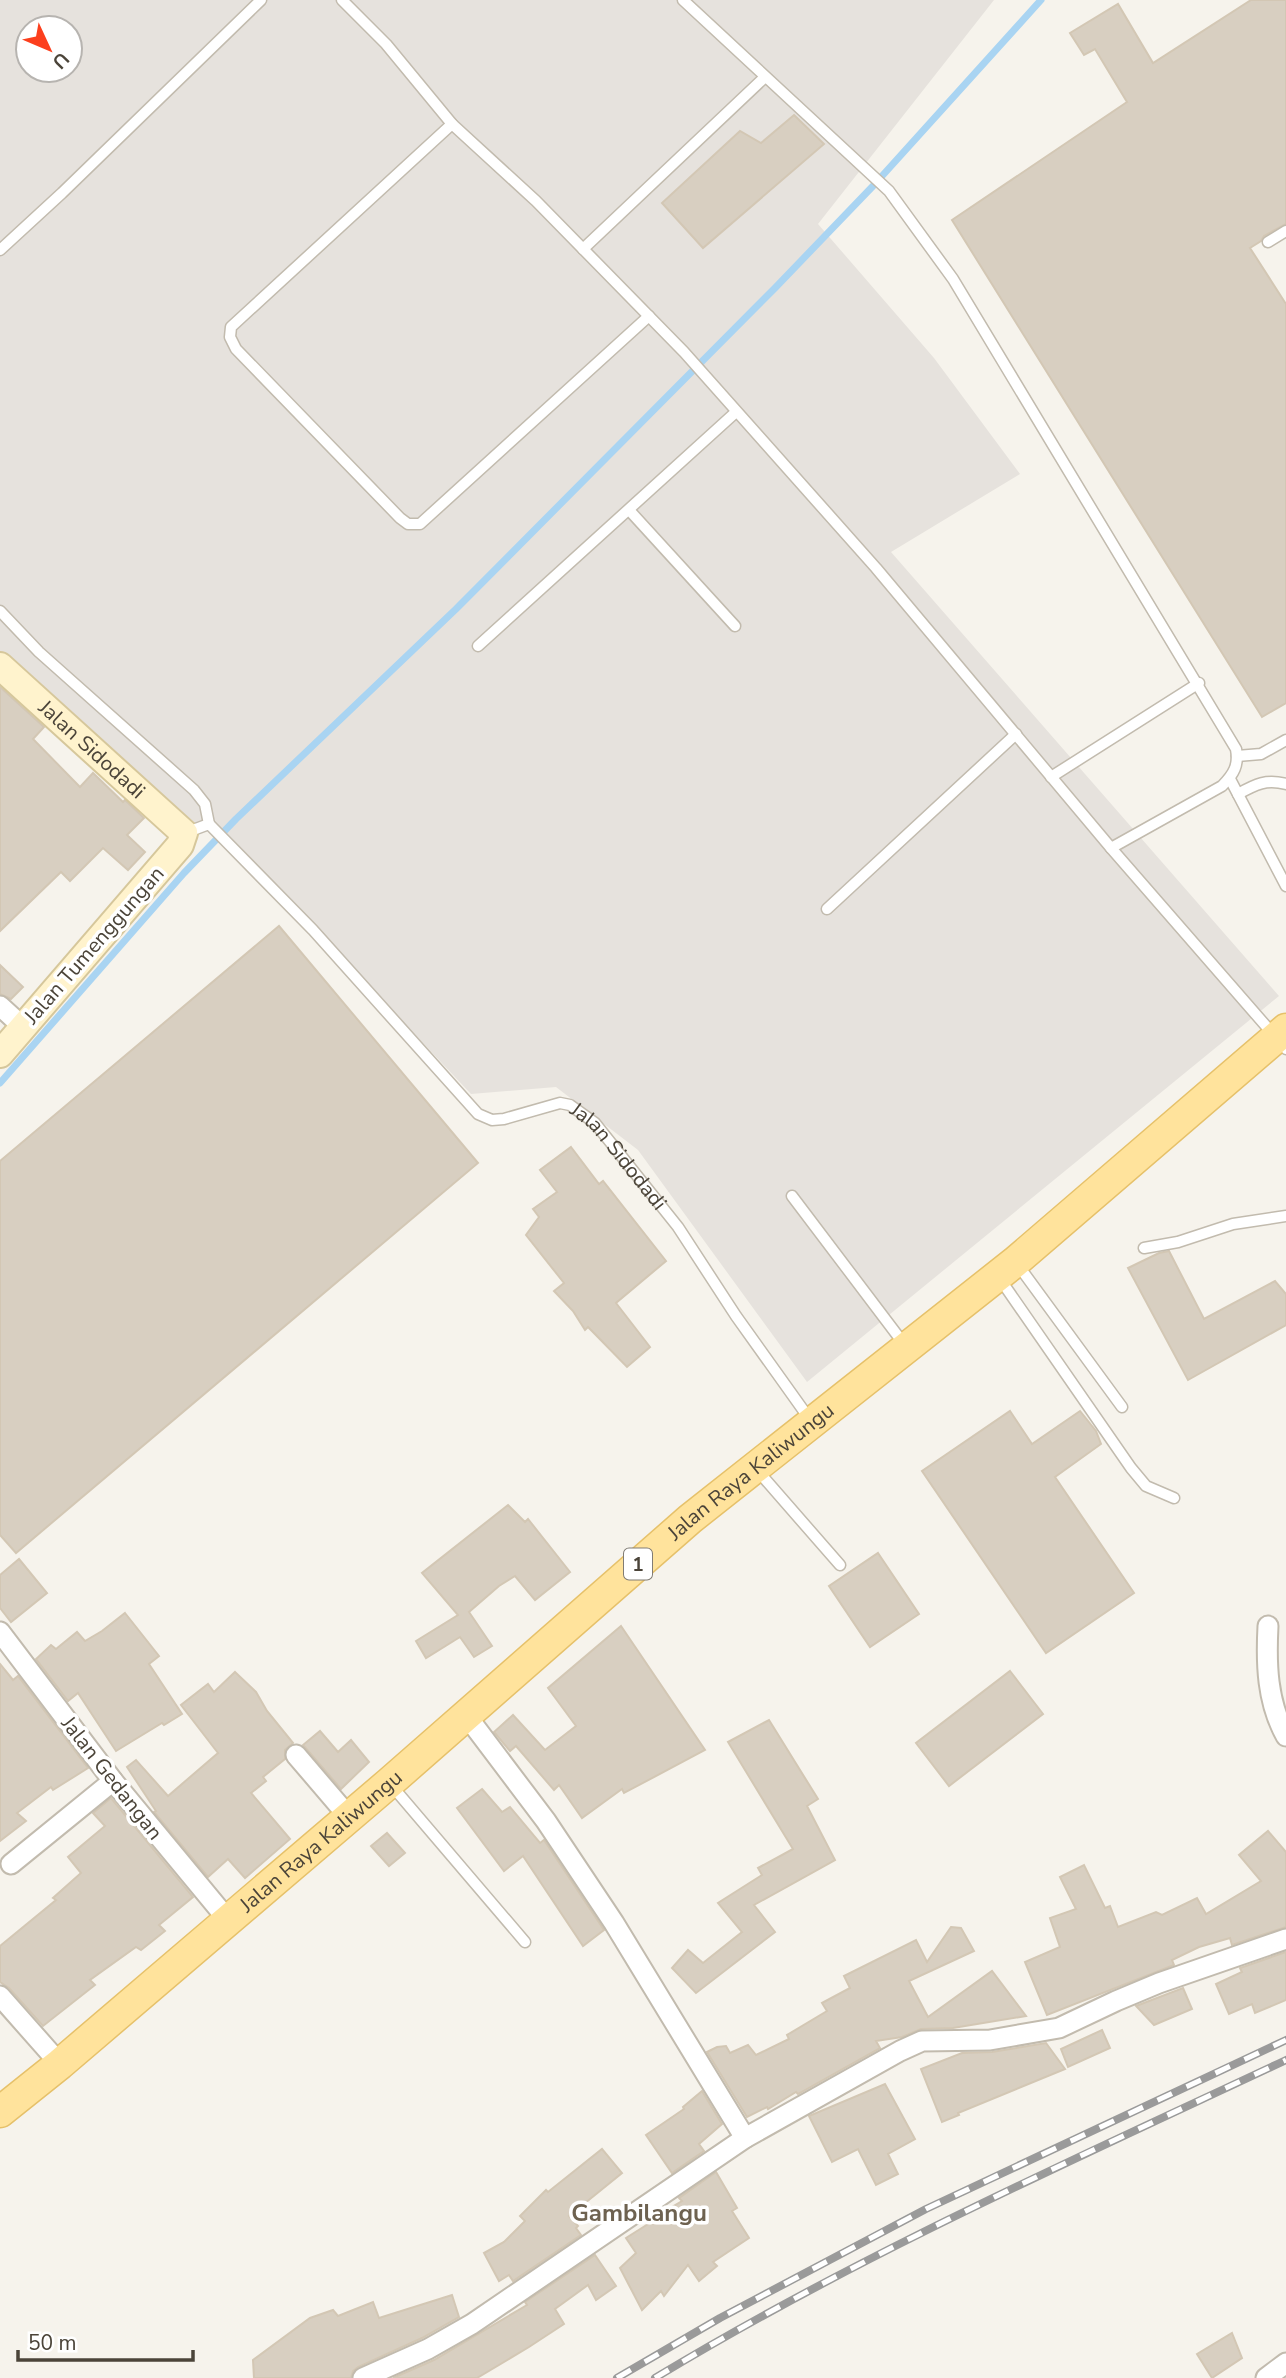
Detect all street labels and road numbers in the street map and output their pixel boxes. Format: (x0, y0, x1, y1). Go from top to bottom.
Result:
street label: Jalan Sidodadi (32, 693, 151, 805)
street label: Jalan Tumenggungan (17, 860, 170, 1031)
street label: Jalan Sidodadi (564, 1095, 673, 1216)
street label: Jalan Raya Kaliwungu (661, 1396, 840, 1547)
road number: 1 (624, 1548, 652, 1580)
street label: Jalan Gedangan (54, 1710, 169, 1846)
street label: Jalan Raya Kaliwungu (233, 1764, 408, 1919)

